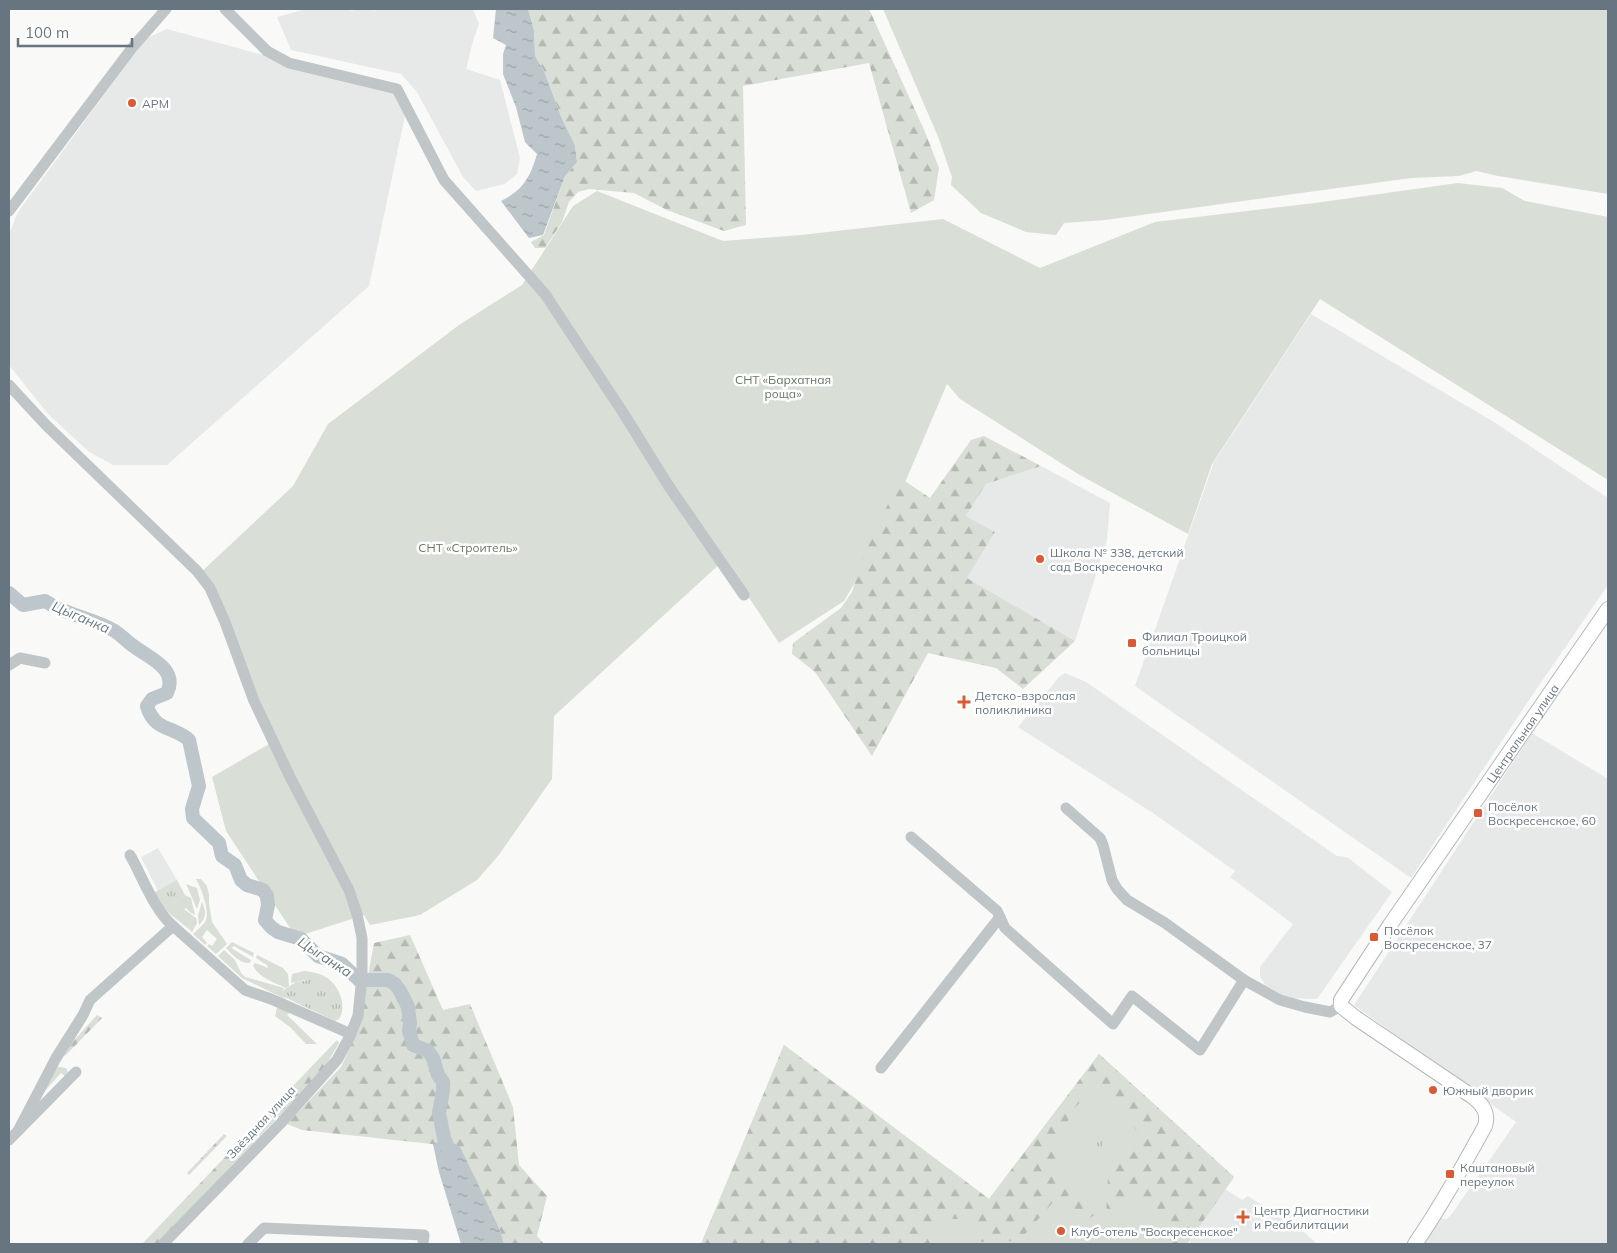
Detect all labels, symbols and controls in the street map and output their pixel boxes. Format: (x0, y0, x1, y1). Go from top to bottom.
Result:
scale bar (18, 15, 131, 47)
text: 100 m (25, 23, 69, 42)
place label: АРМ (142, 96, 169, 111)
marker: АРМ (126, 97, 138, 109)
park label: СНТ «Бархатная роща» (735, 372, 831, 401)
park label: СНТ «Строитель» (418, 540, 518, 555)
place label: Школа № 338, детский сад Воскресеночка (1050, 545, 1184, 574)
marker: Школа № 338, детский сад Воскресеночка (1034, 553, 1046, 565)
water label: Цыганка (49, 597, 113, 637)
place label: Филиал Троицкой больницы (1142, 629, 1247, 658)
marker: Филиал Троицкой больницы (1126, 637, 1138, 649)
street label: Центральная улица (1483, 681, 1562, 785)
place label: Детско-взрослая поликлиника (975, 688, 1076, 717)
marker: Детско-взрослая поликлиника (957, 695, 971, 709)
place label: Посёлок Воскресенское, 60 (1488, 799, 1596, 828)
marker: Посёлок Воскресенское, 60 (1472, 807, 1484, 819)
place label: Посёлок Воскресенское, 37 (1384, 923, 1492, 952)
marker: Посёлок Воскресенское, 37 (1368, 931, 1380, 943)
water label: Цыганка (295, 933, 356, 981)
street label: Звёздная улица (223, 1083, 299, 1161)
place label: Южный дворик (1443, 1083, 1534, 1098)
marker: Южный дворик (1427, 1084, 1439, 1096)
place label: Каштановый переулок (1460, 1160, 1535, 1189)
marker: Каштановый переулок (1444, 1168, 1456, 1180)
place label: Центр Диагностики и Реабилитации (1254, 1203, 1369, 1232)
marker: Центр Диагностики и Реабилитации (1236, 1210, 1250, 1224)
place label: Клуб-отель "Воскресенское" (1071, 1224, 1238, 1239)
marker: Клуб-отель "Воскресенское" (1055, 1225, 1067, 1237)

